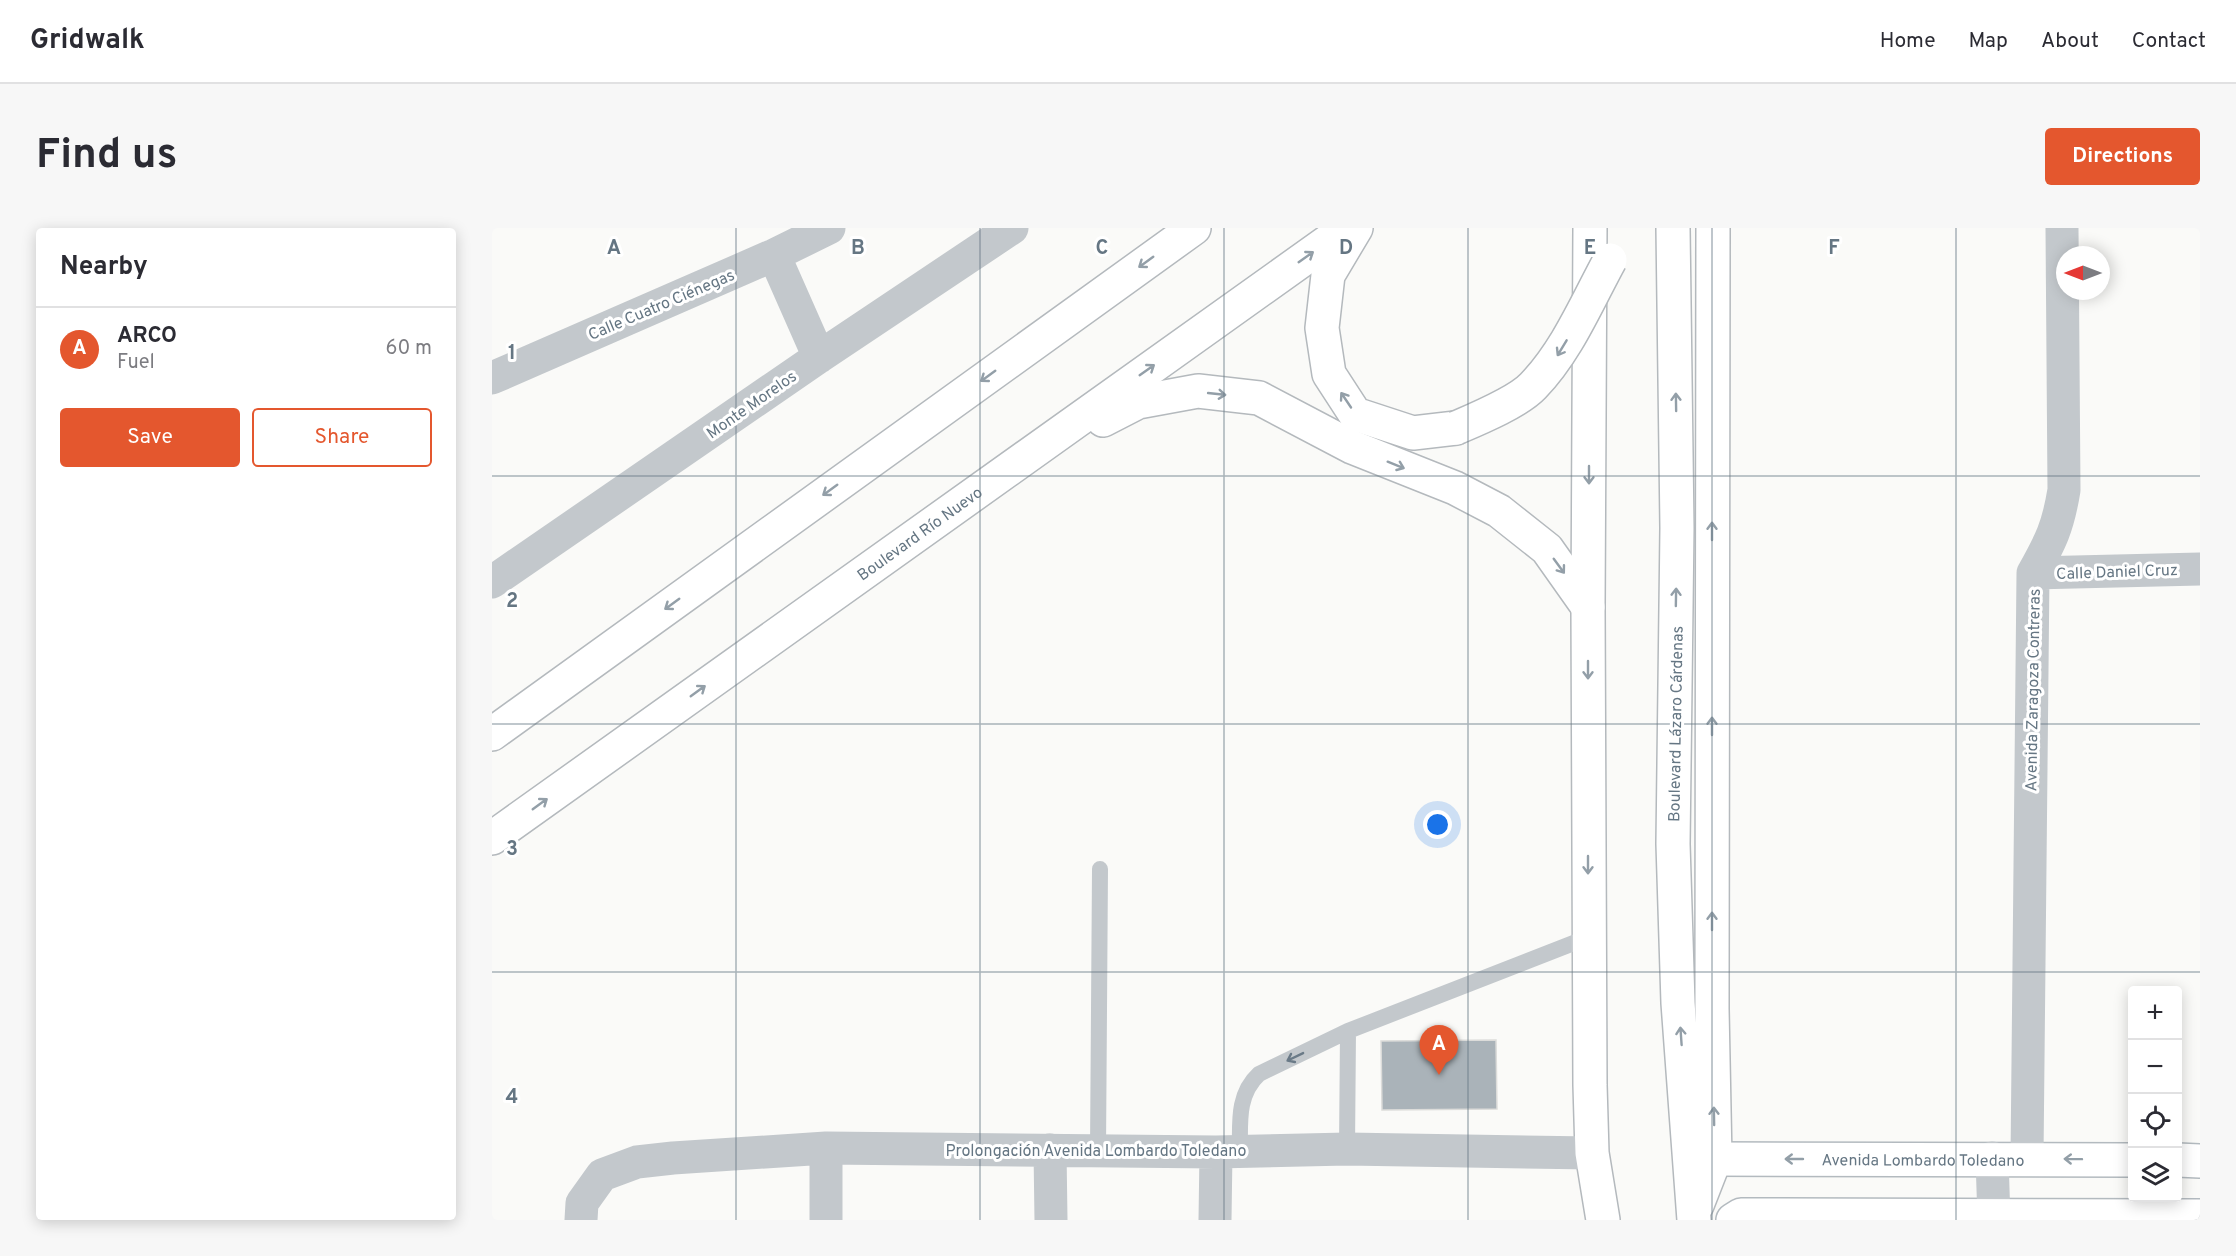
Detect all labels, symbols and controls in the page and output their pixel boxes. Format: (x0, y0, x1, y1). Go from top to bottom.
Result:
text: Gridwalk (30, 23, 145, 59)
text: Home (1880, 28, 1936, 55)
text: Map (1969, 28, 2008, 55)
text: About (2041, 28, 2099, 55)
text: Contact (2132, 28, 2206, 55)
button: Directions (2045, 128, 2200, 185)
text: Find us (36, 130, 177, 183)
text: A (607, 236, 621, 262)
text: B (851, 236, 865, 262)
text: C (1096, 236, 1108, 262)
text: D (1339, 236, 1353, 262)
text: E (1584, 236, 1596, 262)
text: F (1828, 236, 1840, 262)
north arrow (2056, 246, 2110, 300)
text: Nearby (60, 251, 148, 284)
one-way arrow (1297, 251, 1314, 263)
one-way arrow (1139, 256, 1155, 268)
street label: Calle Cuatro Ciénegas (585, 266, 738, 346)
text: ARCO (117, 323, 177, 350)
text: A (72, 336, 87, 362)
text: 60 m (386, 336, 432, 362)
one-way arrow (1556, 339, 1568, 356)
text: 1 (508, 341, 516, 367)
text: Fuel (117, 350, 155, 376)
one-way arrow (1138, 364, 1155, 376)
street label: Monte Morelos (703, 367, 801, 444)
one-way arrow (981, 370, 997, 382)
one-way arrow (1206, 388, 1226, 399)
one-way arrow (1339, 391, 1352, 408)
one-way arrow (1670, 392, 1681, 412)
button: Save (60, 408, 240, 467)
button: Share (252, 408, 432, 467)
one-way arrow (1386, 460, 1405, 471)
one-way arrow (1583, 465, 1595, 485)
street label: Boulevard Río Nuevo (854, 483, 987, 586)
one-way arrow (822, 484, 838, 496)
one-way arrow (1706, 522, 1718, 542)
one-way arrow (1553, 558, 1565, 574)
street label: Calle Daniel Cruz (2056, 561, 2178, 585)
one-way arrow (1670, 587, 1682, 607)
text: 2 (506, 589, 518, 615)
street label: Avenida Zaragoza Contreras (2022, 589, 2046, 791)
one-way arrow (664, 598, 680, 610)
street label: Boulevard Lázaro Cárdenas (1665, 626, 1689, 822)
one-way arrow (1582, 660, 1594, 680)
one-way arrow (689, 685, 706, 697)
one-way arrow (1706, 717, 1718, 737)
one-way arrow (531, 798, 547, 811)
your location (1423, 810, 1452, 839)
text: 3 (506, 837, 518, 863)
one-way arrow (1582, 855, 1594, 875)
one-way arrow (1706, 912, 1718, 932)
map controls (2128, 986, 2182, 1202)
button: + (2128, 986, 2182, 1040)
pin: A (1420, 1026, 1458, 1075)
one-way arrow (1675, 1027, 1686, 1046)
button: − (2128, 1040, 2182, 1094)
one-way arrow (1287, 1051, 1305, 1063)
text: 4 (506, 1085, 518, 1111)
button: locate (2128, 1094, 2182, 1148)
one-way arrow (1708, 1107, 1720, 1127)
street label: Prolongación Avenida Lombardo Toledano (946, 1142, 1247, 1162)
button: layers (2128, 1148, 2182, 1202)
street label: Avenida Lombardo Toledano (1821, 1151, 2025, 1172)
one-way arrow (1785, 1153, 1805, 1165)
one-way arrow (2064, 1153, 2084, 1165)

